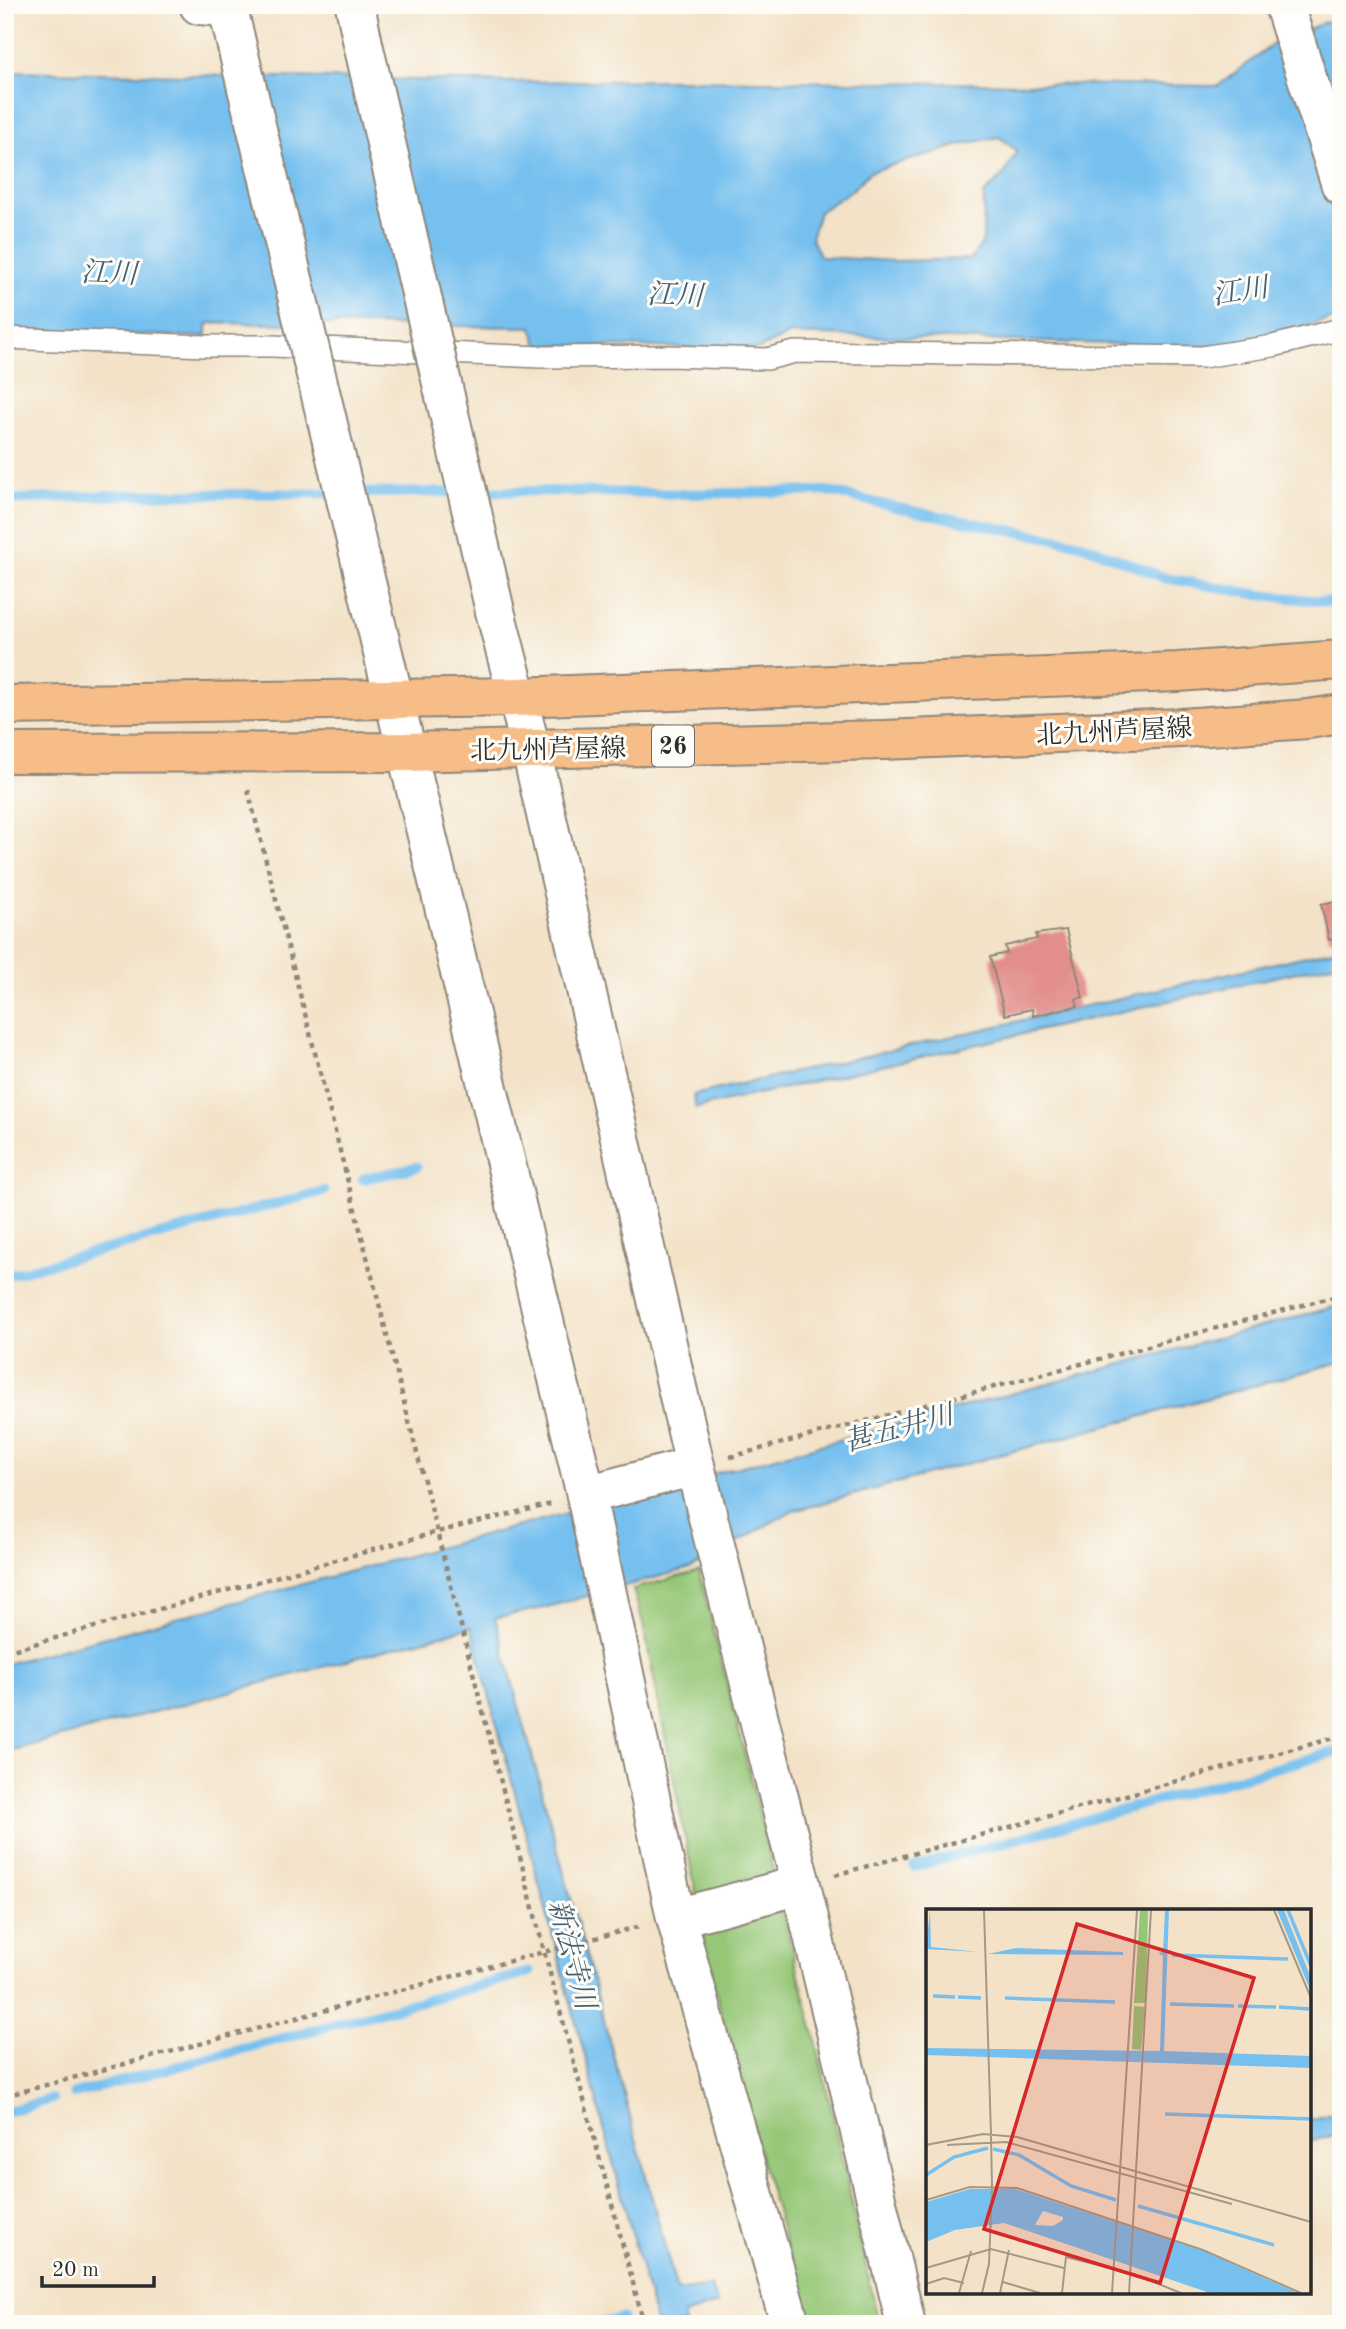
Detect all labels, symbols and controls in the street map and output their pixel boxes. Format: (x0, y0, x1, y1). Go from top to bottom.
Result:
water label: 江川 (80, 257, 140, 290)
water label: 江川 (1210, 271, 1273, 311)
water label: 江川 (646, 279, 706, 312)
street label: 北九州芦屋線 (1035, 714, 1193, 750)
road number: 26 (652, 726, 694, 766)
street label: 北九州芦屋線 (470, 735, 626, 765)
water label: 甚五井川 (840, 1398, 959, 1458)
water label: 新法寺川 (542, 1896, 602, 2015)
inset map (926, 1909, 1311, 2294)
scale bar (42, 2245, 154, 2289)
text: 20 m (52, 2260, 99, 2281)

